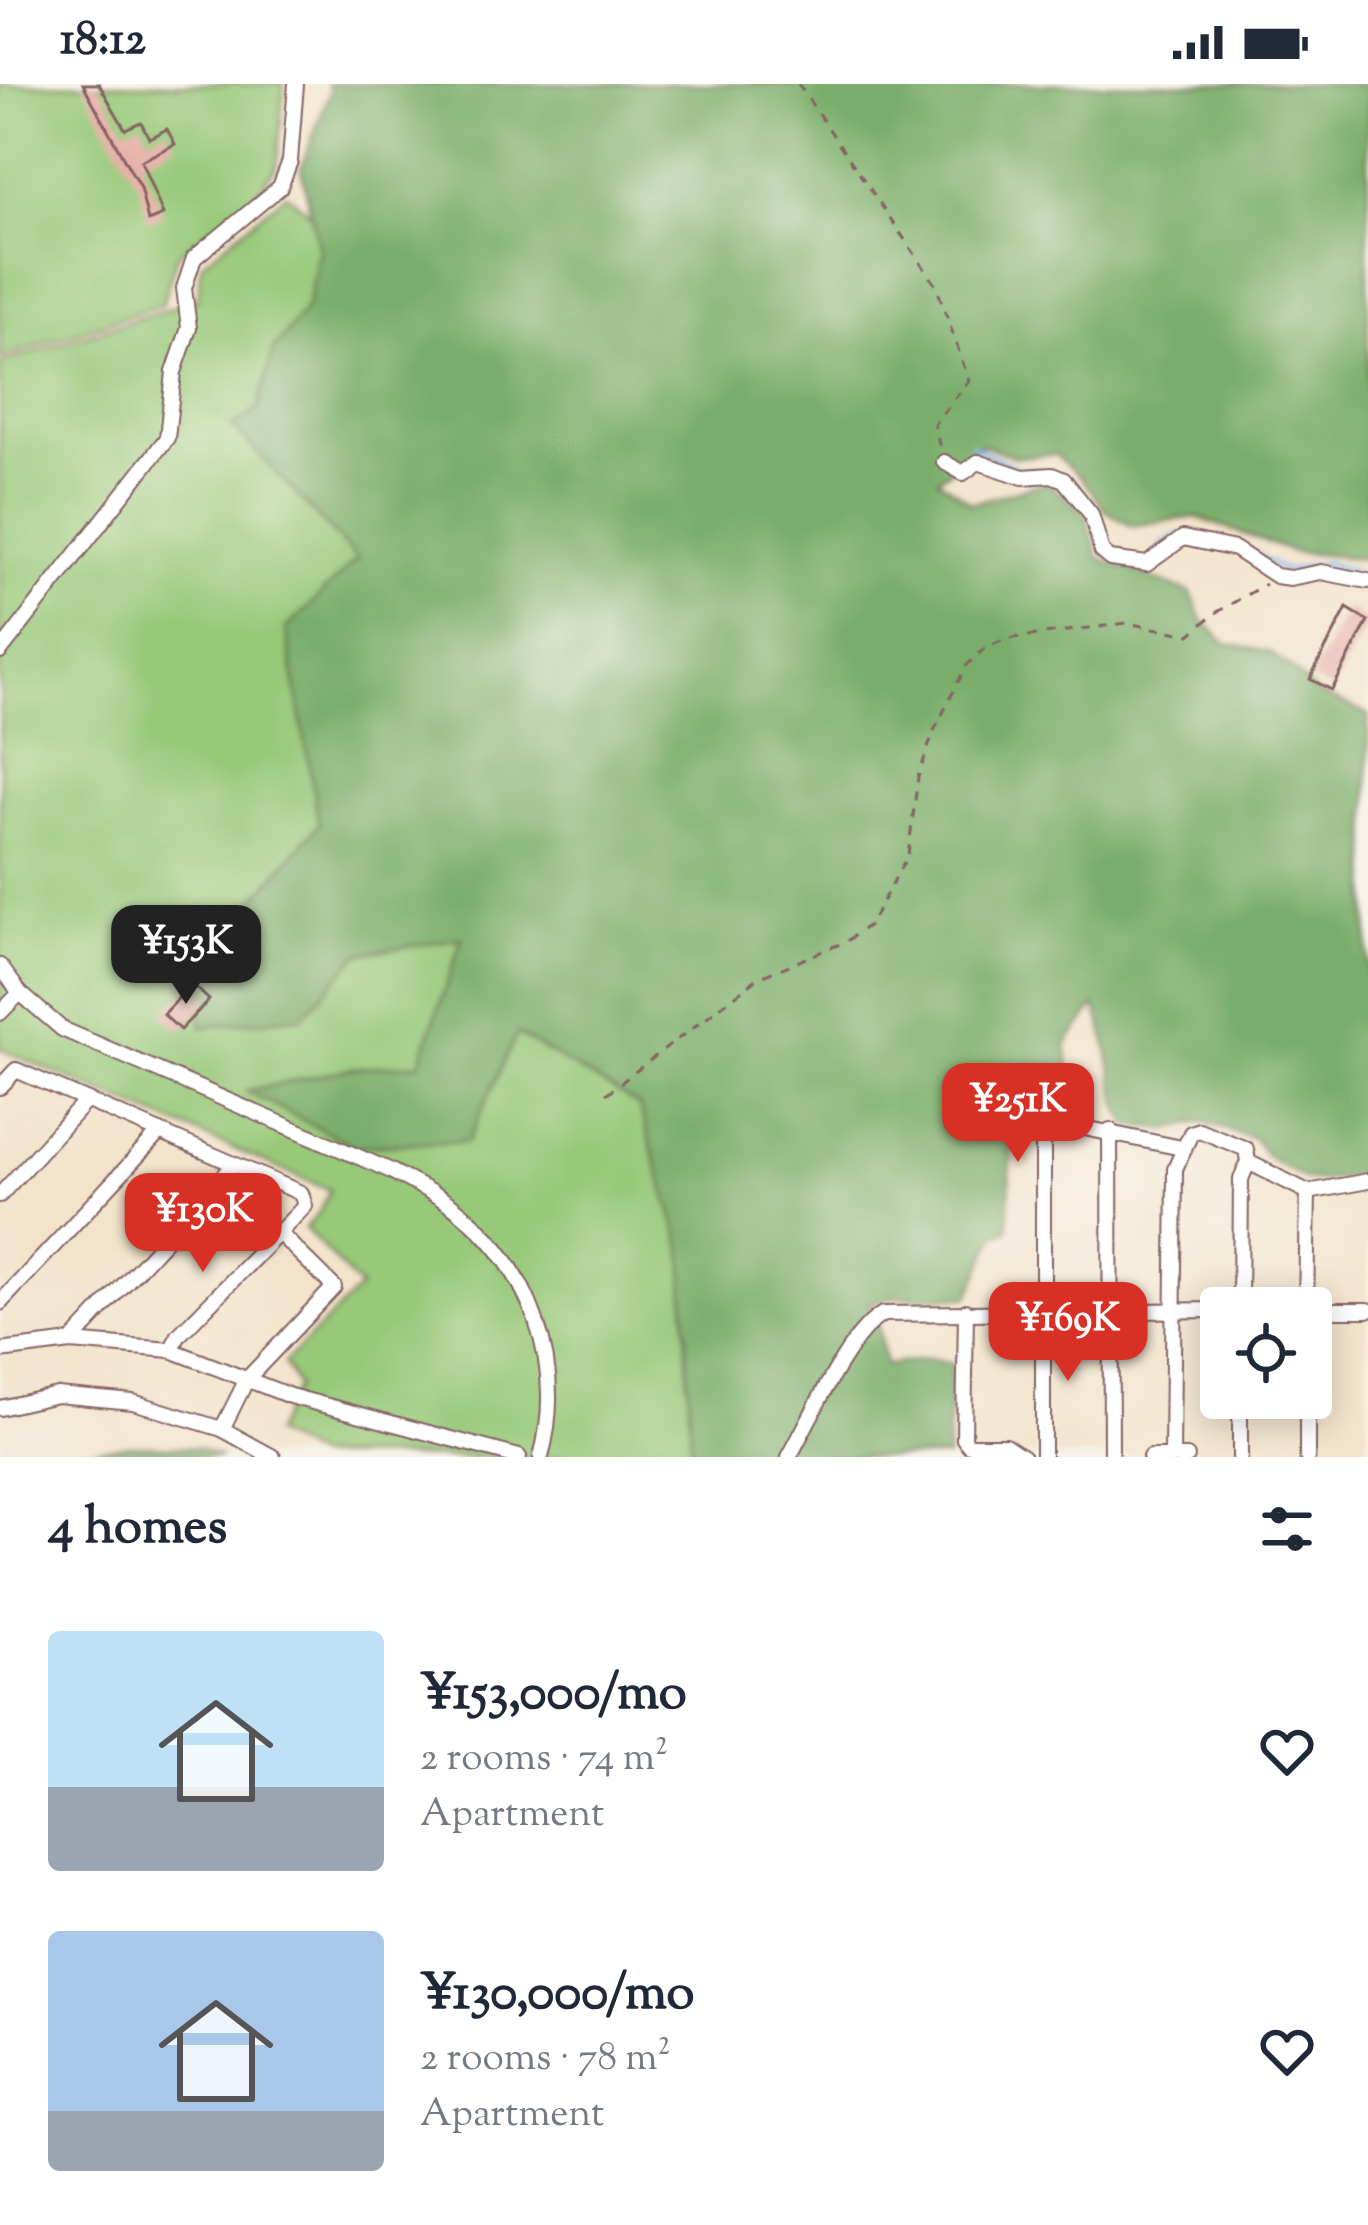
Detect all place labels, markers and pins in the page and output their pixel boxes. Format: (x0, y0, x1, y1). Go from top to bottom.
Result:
pin: ¥153K (102, 905, 270, 1007)
pin: ¥251K (934, 1063, 1102, 1165)
pin: ¥130K (119, 1173, 287, 1275)
pin: ¥169K (984, 1282, 1152, 1384)

